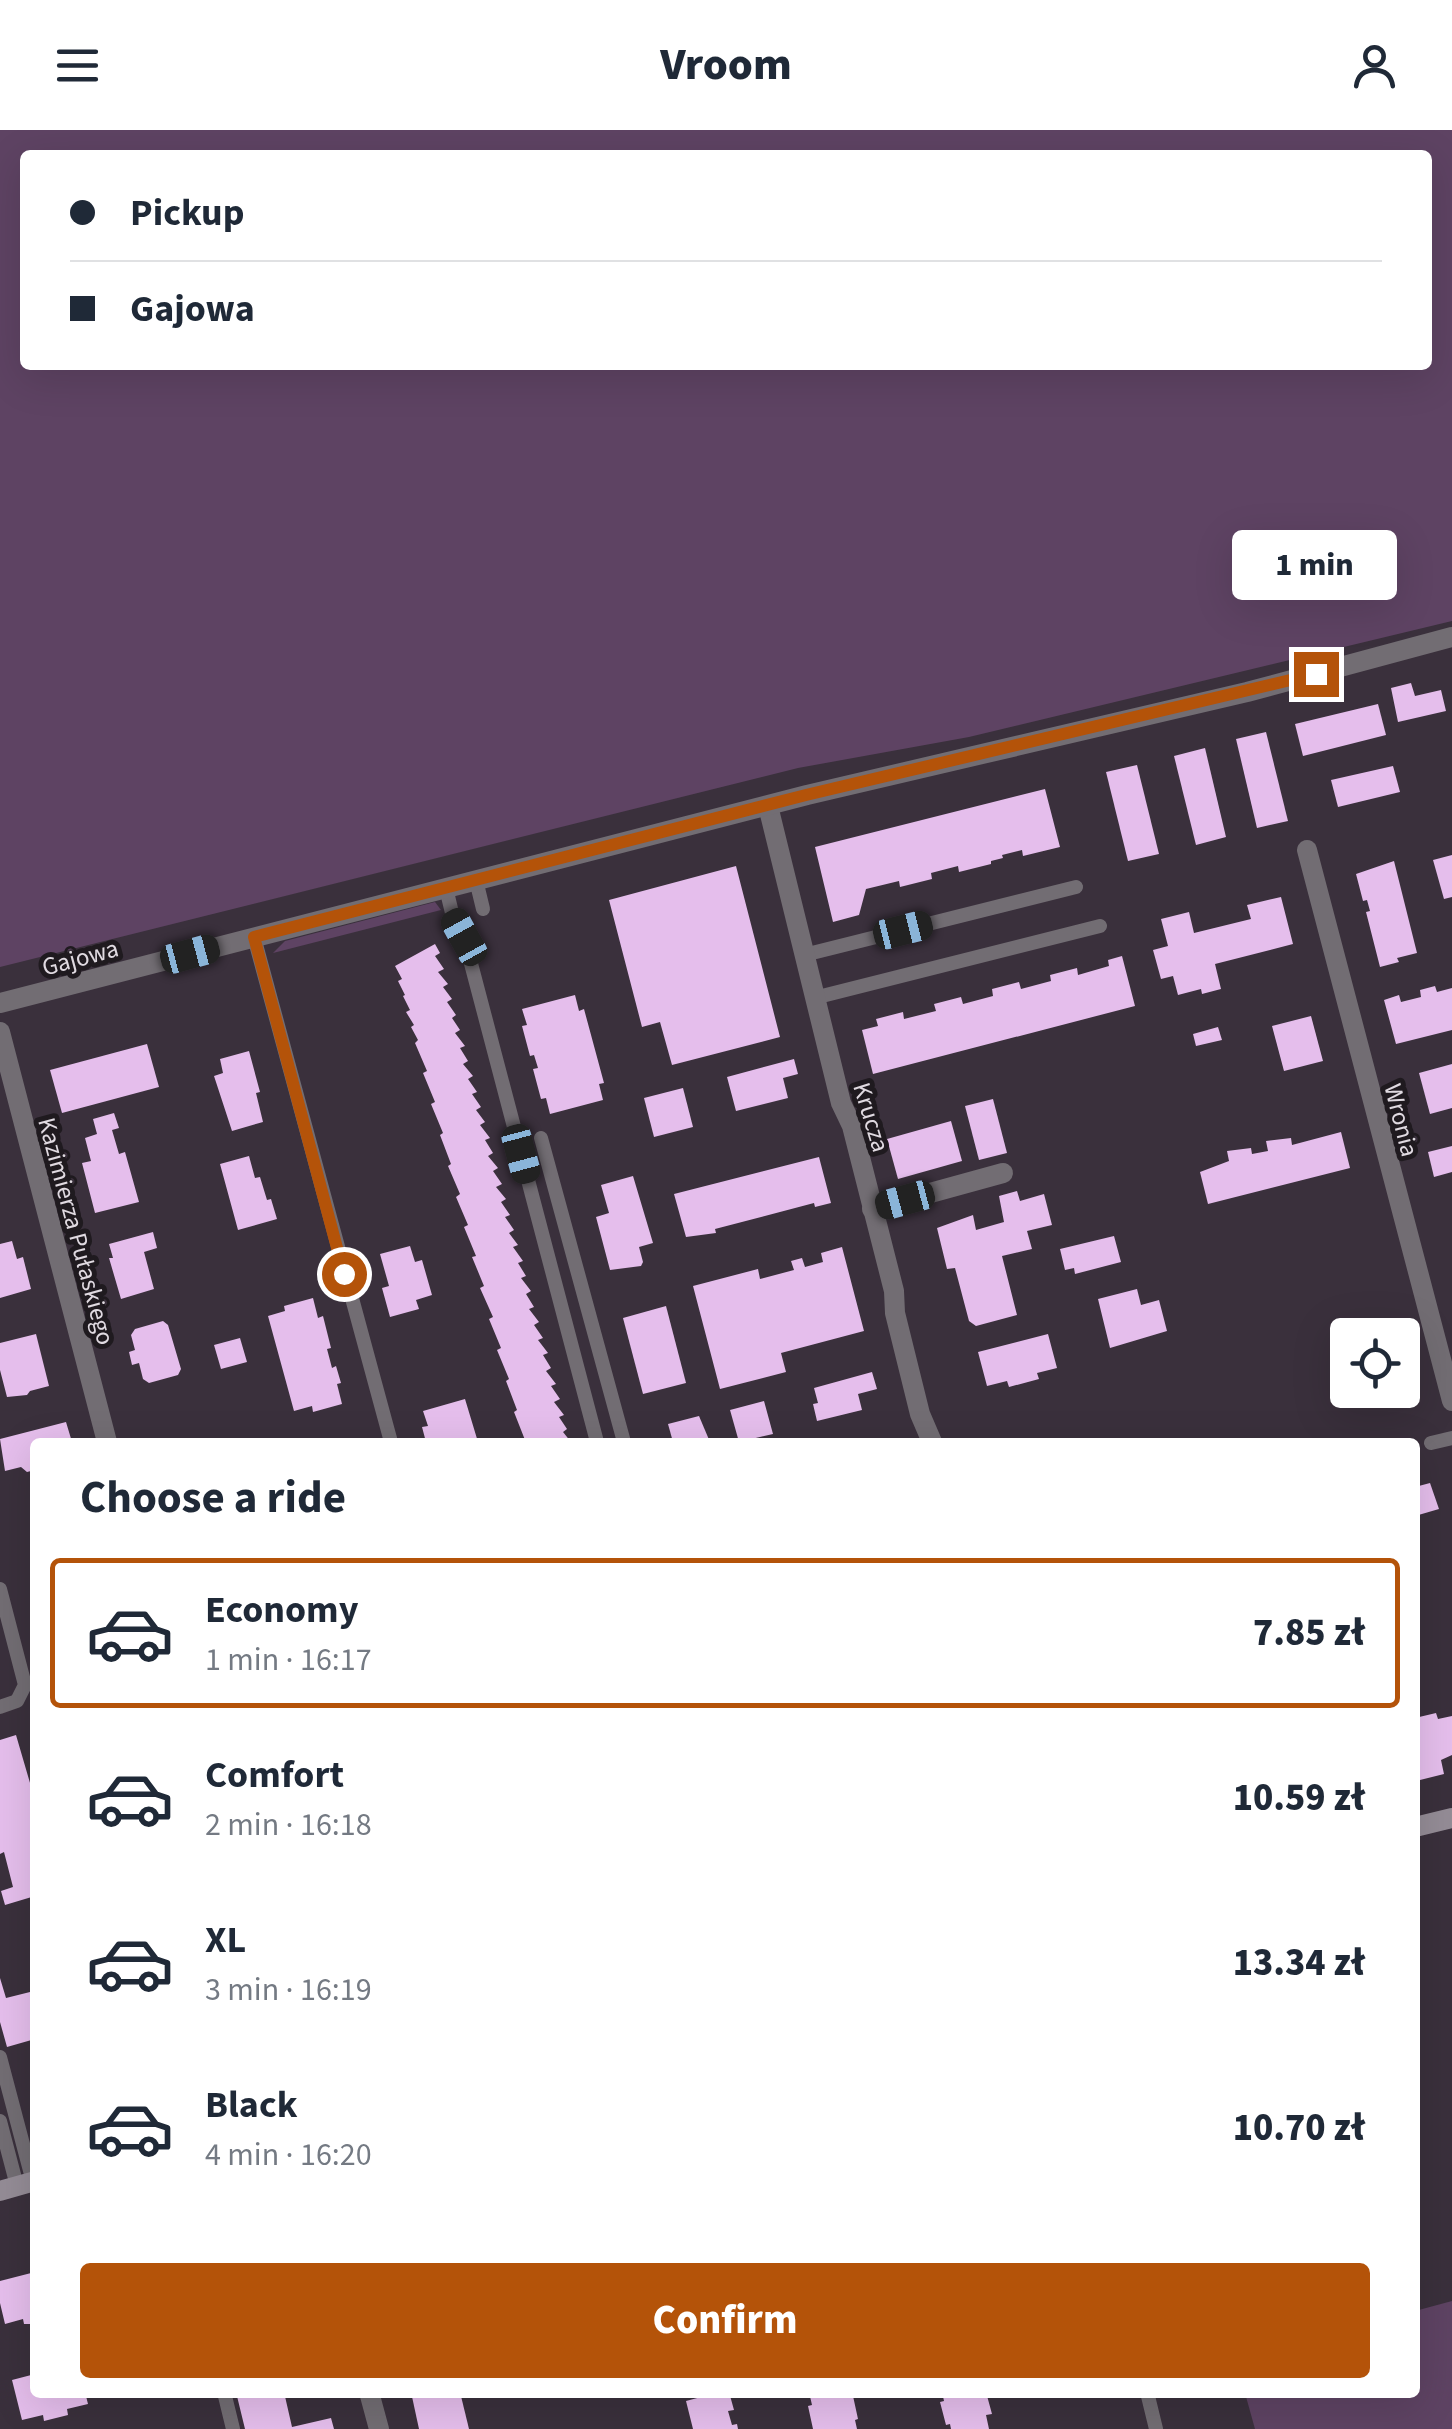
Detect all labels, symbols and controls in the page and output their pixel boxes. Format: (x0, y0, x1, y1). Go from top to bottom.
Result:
text: Vroom (660, 33, 792, 97)
icon: menu (50, 38, 105, 93)
icon: person (1347, 38, 1402, 93)
text: Pickup (130, 186, 244, 240)
text: Gajowa (130, 282, 255, 336)
callout: 1 min (1234, 529, 1398, 599)
text: 1 min (1275, 542, 1354, 588)
route end (1294, 652, 1339, 697)
car (436, 903, 492, 971)
car (870, 908, 936, 952)
street label: Gajowa (38, 930, 123, 985)
car (157, 932, 223, 976)
street label: Krucza (843, 1078, 899, 1156)
street label: Wronia (1375, 1080, 1427, 1161)
street label: Kazimierza Pułaskiego (28, 1114, 124, 1349)
car (499, 1121, 543, 1187)
car (872, 1178, 938, 1222)
route start (322, 1252, 367, 1297)
map controls (1330, 1318, 1420, 1408)
button: locate (1330, 1318, 1420, 1408)
text: Choose a ride (80, 1466, 346, 1530)
text: Economy (205, 1583, 358, 1637)
icon: car (85, 1588, 175, 1678)
text: 7.85 zł (1253, 1606, 1365, 1660)
text: 1 min · 16:17 (205, 1637, 372, 1683)
text: Comfort (205, 1748, 344, 1802)
icon: car (85, 1753, 175, 1843)
text: 10.59 zł (1233, 1771, 1365, 1825)
text: 2 min · 16:18 (205, 1802, 372, 1848)
text: XL (205, 1913, 246, 1967)
icon: car (85, 1918, 175, 2008)
text: 13.34 zł (1233, 1936, 1365, 1990)
text: 3 min · 16:19 (205, 1967, 372, 2013)
text: Black (205, 2078, 298, 2132)
icon: car (85, 2083, 175, 2173)
text: 10.70 zł (1233, 2101, 1365, 2155)
text: 4 min · 16:20 (205, 2132, 372, 2178)
button: Confirm (80, 2263, 1370, 2378)

